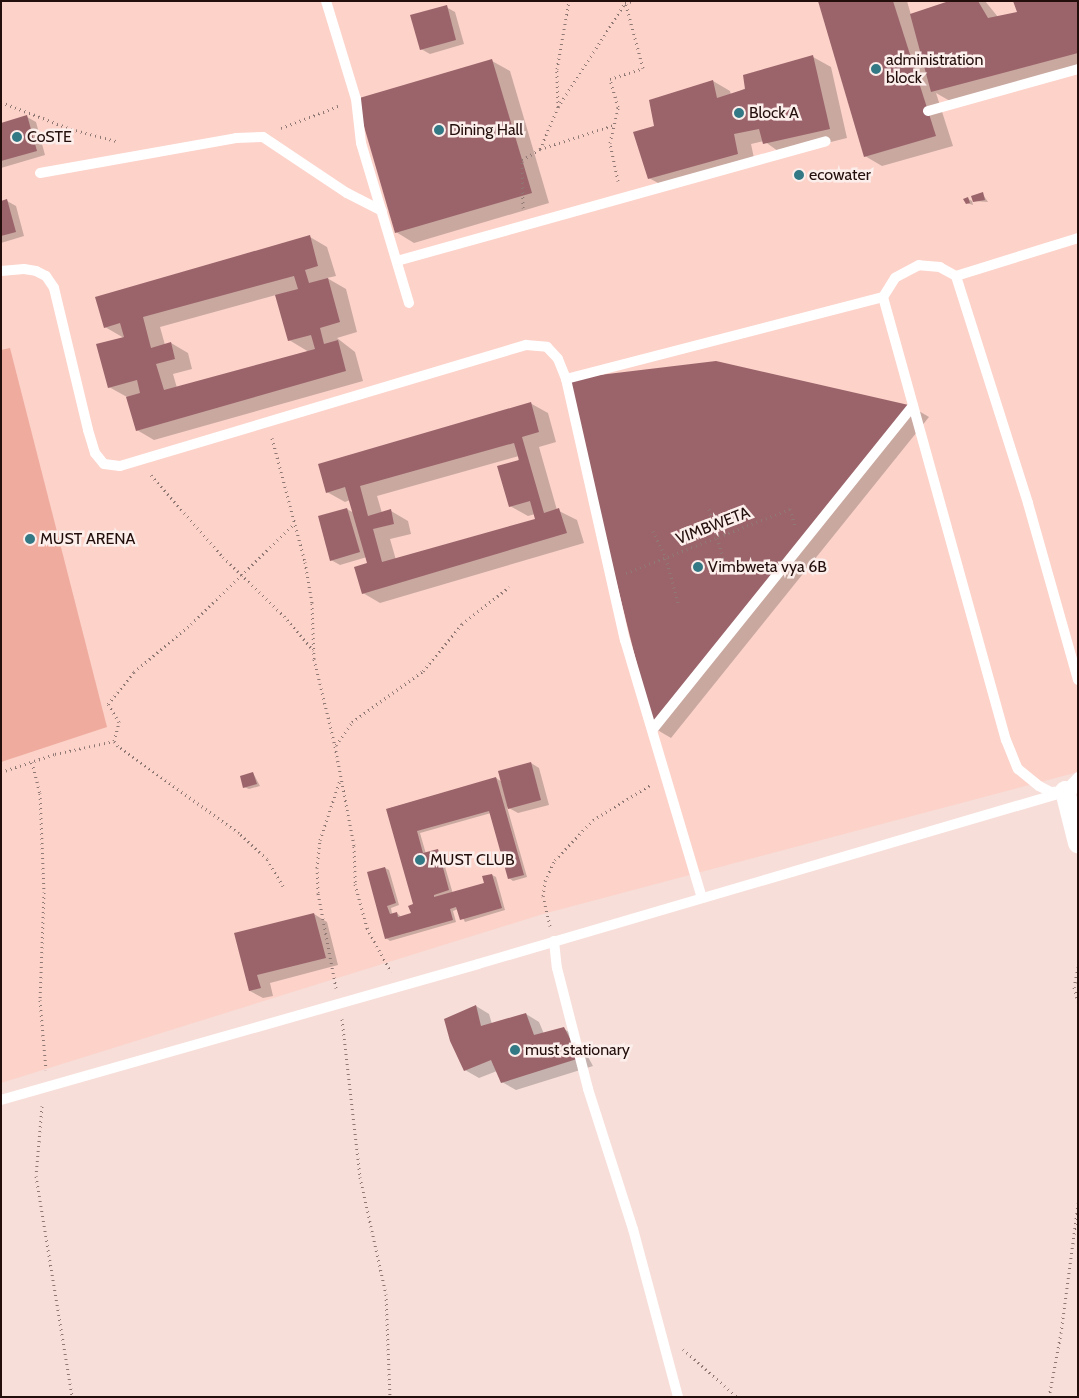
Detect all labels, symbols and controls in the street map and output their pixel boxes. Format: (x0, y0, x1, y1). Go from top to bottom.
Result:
place label: administration block (886, 50, 983, 88)
marker: administration block (870, 63, 882, 75)
place label: Block A (749, 103, 799, 123)
marker: Block A (733, 107, 745, 119)
place label: Dining Hall (449, 120, 523, 140)
marker: Dining Hall (433, 124, 445, 136)
place label: CoSTE (27, 127, 72, 147)
marker: CoSTE (11, 131, 23, 143)
place label: ecowater (809, 165, 871, 185)
marker: ecowater (793, 169, 805, 181)
street label: VIMBWETA (673, 503, 753, 549)
place label: MUST ARENA (40, 529, 135, 549)
marker: MUST ARENA (24, 533, 36, 545)
place label: Vimbweta vya 6B (708, 557, 827, 577)
marker: Vimbweta vya 6B (692, 561, 704, 573)
place label: MUST CLUB (430, 850, 515, 870)
marker: MUST CLUB (414, 854, 426, 866)
place label: must stationary (525, 1040, 630, 1060)
marker: must stationary (509, 1044, 521, 1056)

